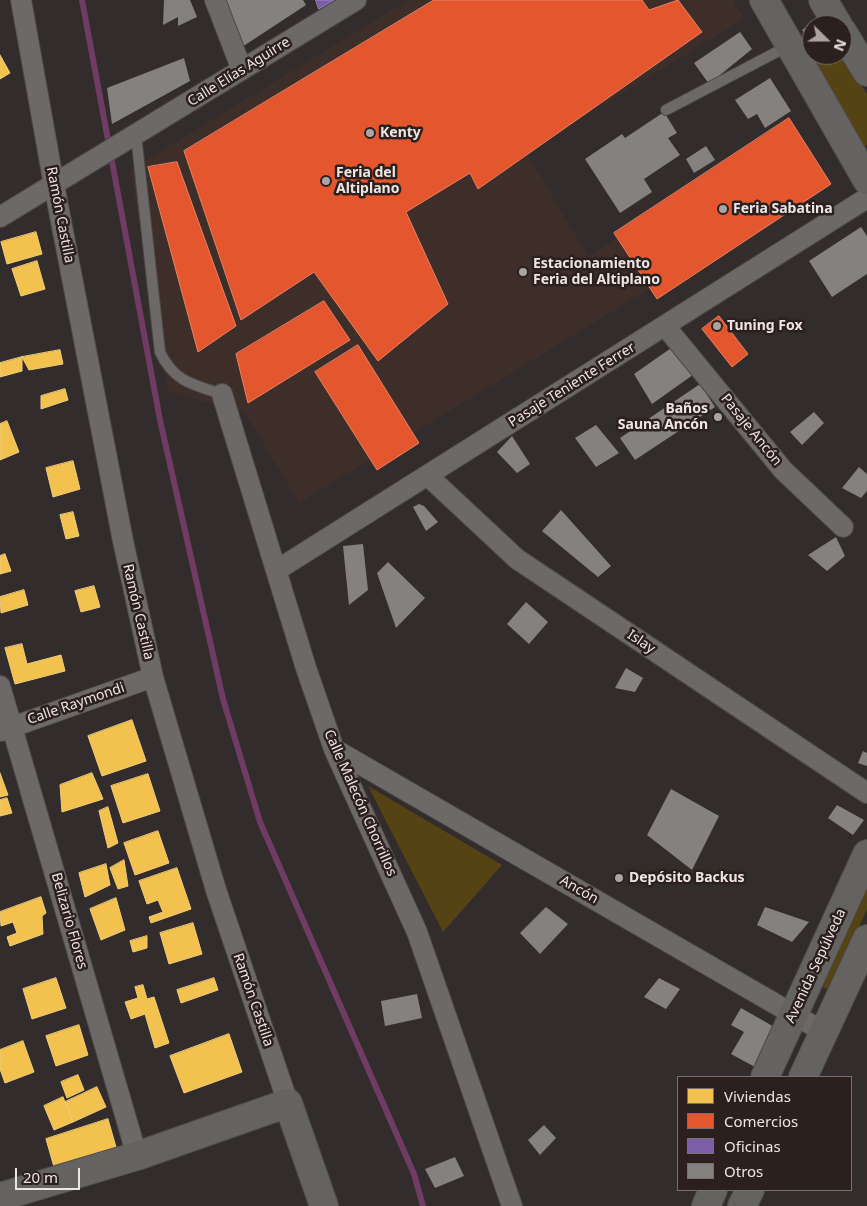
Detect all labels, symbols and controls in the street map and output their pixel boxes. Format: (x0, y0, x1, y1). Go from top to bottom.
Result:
north arrow (802, 15, 852, 65)
street label: Calle Elías Aguirre (185, 34, 293, 110)
text: N (830, 37, 851, 54)
place label: Kenty (380, 125, 421, 141)
marker: Kenty (364, 127, 376, 139)
place label: Feria del Altiplano (336, 165, 399, 198)
street label: Ramón Castilla (42, 166, 78, 264)
marker: Feria del Altiplano (320, 175, 332, 187)
place label: Feria Sabatina (733, 201, 833, 217)
marker: Feria Sabatina (717, 203, 729, 215)
place label: Estacionamiento Feria del Altiplano (533, 256, 660, 288)
marker: Estacionamiento Feria del Altiplano (517, 266, 529, 278)
place label: Tuning Fox (727, 318, 803, 334)
marker: Tuning Fox (711, 320, 723, 332)
street label: Pasaje Teniente Ferrer (506, 339, 638, 431)
street label: Pasaje Ancón (717, 391, 785, 469)
place label: Baños Sauna Ancón (618, 401, 708, 434)
marker: Baños Sauna Ancón (712, 411, 724, 423)
street label: Ramón Castilla (119, 563, 157, 661)
street label: Islay (624, 627, 658, 657)
street label: Calle Raymondi (25, 680, 127, 728)
street label: Calle Malecón Chorrillos (320, 727, 400, 879)
place label: Depósito Backus (629, 870, 745, 886)
street label: Belizario Flores (47, 871, 91, 971)
street label: Ancón (557, 872, 601, 908)
marker: Depósito Backus (613, 872, 625, 884)
street label: Avenida Sepúlveda (782, 906, 850, 1026)
street label: Ramón Castilla (229, 951, 277, 1049)
legend (677, 1076, 852, 1191)
text: Viviendas (724, 1086, 791, 1106)
text: Comercios (724, 1111, 798, 1131)
text: Oficinas (724, 1136, 781, 1156)
scale bar (18, 1158, 82, 1190)
text: Otros (724, 1161, 763, 1181)
text: 20 m (23, 1167, 58, 1187)

